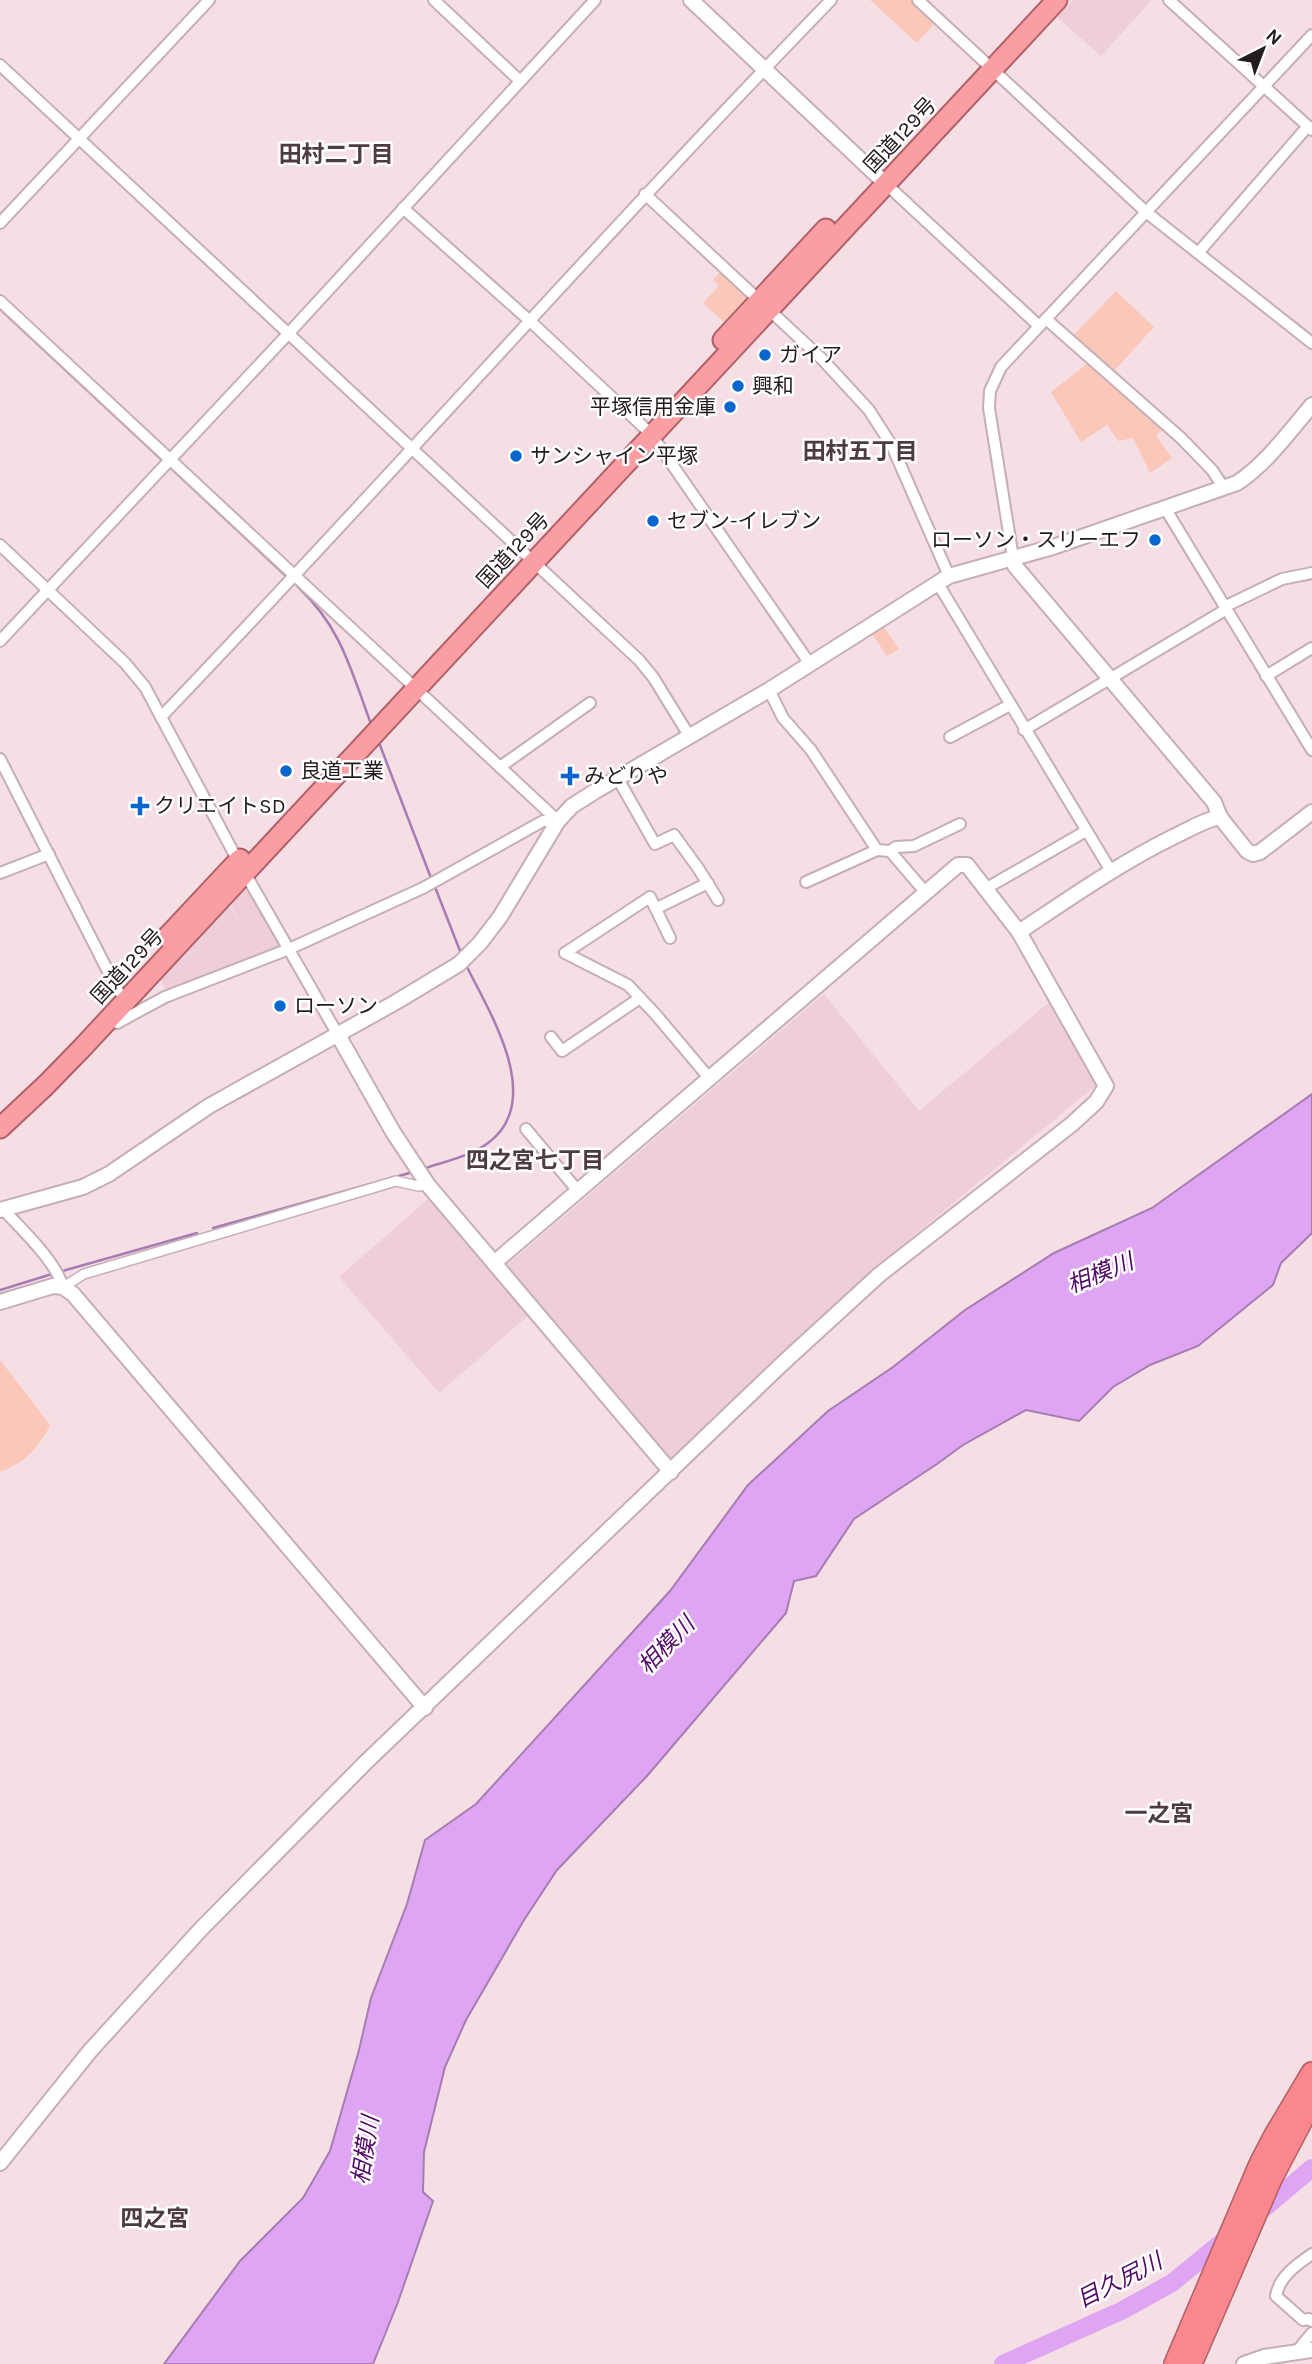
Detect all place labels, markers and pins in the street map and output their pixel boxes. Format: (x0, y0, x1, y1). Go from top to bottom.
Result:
place label: ガイア (779, 343, 842, 367)
marker: ガイア (757, 347, 773, 363)
place label: 興和 (752, 374, 794, 398)
marker: 興和 (730, 378, 746, 394)
place label: 平塚信用金庫 (590, 395, 716, 419)
marker: 平塚信用金庫 (722, 399, 738, 415)
place label: サンシャイン平塚 (530, 444, 698, 468)
marker: サンシャイン平塚 (508, 448, 524, 464)
place label: セブン-イレブン (667, 509, 821, 533)
marker: セブン-イレブン (645, 513, 661, 529)
place label: ローソン・スリーエフ (931, 528, 1141, 552)
marker: ローソン・スリーエフ (1147, 532, 1163, 548)
place label: 良道工業 (300, 759, 384, 783)
marker: 良道工業 (278, 763, 294, 779)
place label: みどりや (584, 764, 668, 788)
marker: みどりや (562, 768, 578, 784)
place label: クリエイトSD (154, 794, 286, 818)
marker: クリエイトSD (132, 798, 148, 814)
place label: ローソン (294, 994, 378, 1018)
marker: ローソン (272, 998, 288, 1014)

